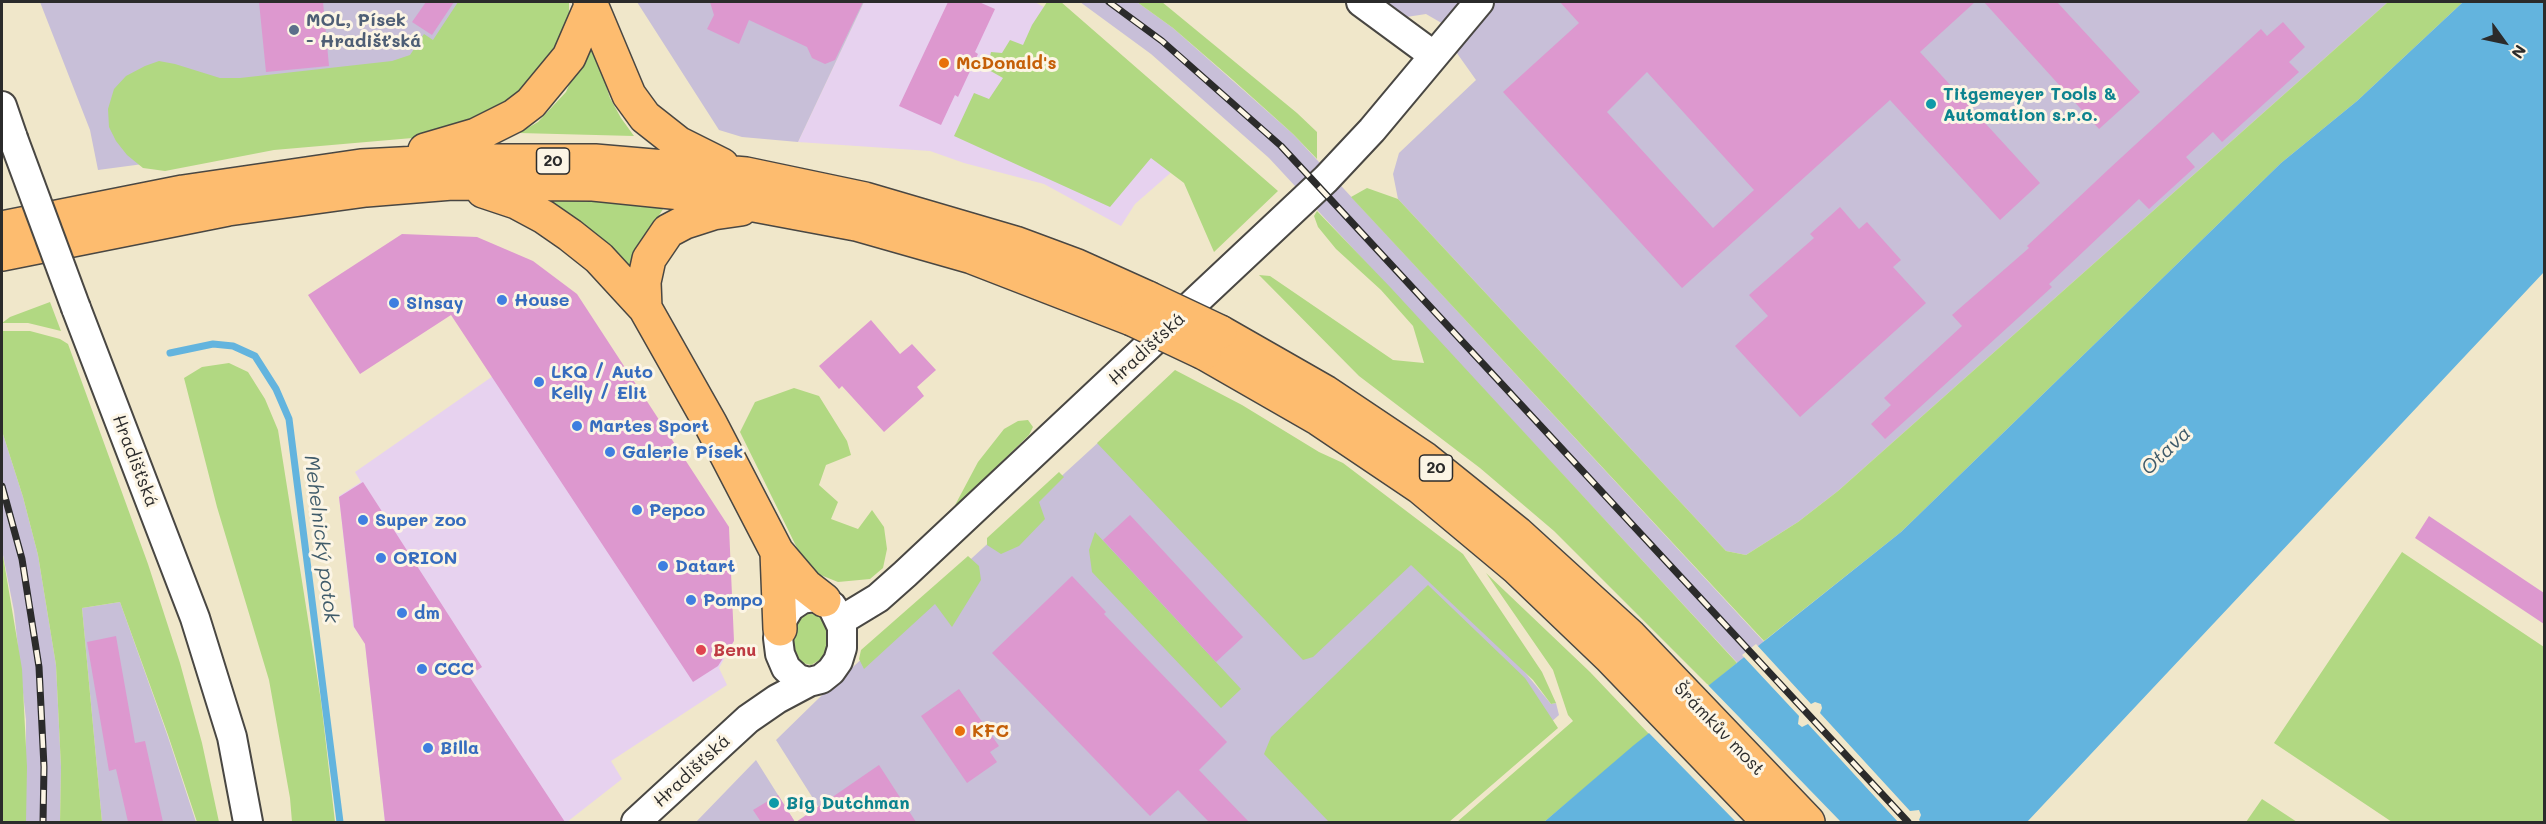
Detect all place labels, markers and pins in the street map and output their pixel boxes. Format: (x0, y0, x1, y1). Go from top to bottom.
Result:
place label: MOL, Písek - Hradišťská (306, 9, 421, 52)
marker: MOL, Písek - Hradišťská (287, 23, 301, 37)
place label: McDonald's (956, 52, 1057, 74)
marker: McDonald's (937, 56, 951, 70)
place label: Titgemeyer Tools & Automation s.r.o. (1943, 83, 2117, 125)
marker: Titgemeyer Tools & Automation s.r.o. (1924, 97, 1938, 111)
place label: House (514, 289, 570, 311)
place label: Sinsay (406, 292, 464, 314)
marker: House (495, 293, 509, 307)
marker: Sinsay (387, 296, 401, 310)
place label: LKQ / Auto Kelly / Elit (551, 361, 653, 404)
marker: LKQ / Auto Kelly / Elit (532, 375, 546, 389)
place label: Martes Sport (589, 415, 709, 437)
marker: Martes Sport (570, 419, 584, 433)
place label: Galerie Písek (622, 441, 743, 463)
marker: Galerie Písek (603, 445, 617, 459)
place label: Pepco (649, 499, 705, 521)
marker: Pepco (630, 503, 644, 517)
place label: Super zoo (375, 509, 467, 531)
marker: Super zoo (356, 513, 370, 527)
place label: ORION (393, 547, 458, 569)
marker: ORION (374, 551, 388, 565)
place label: Datart (675, 555, 735, 577)
marker: Datart (656, 559, 670, 573)
place label: Pompo (703, 589, 763, 611)
marker: Pompo (684, 593, 698, 607)
place label: dm (414, 602, 440, 624)
marker: dm (395, 606, 409, 620)
place label: Benu (713, 639, 757, 661)
marker: Benu (694, 643, 708, 657)
place label: CCC (434, 658, 474, 680)
marker: CCC (415, 662, 429, 676)
place label: KFC (972, 720, 1009, 742)
marker: KFC (953, 724, 967, 738)
place label: Billa (440, 737, 479, 759)
marker: Billa (421, 741, 435, 755)
place label: Big Dutchman (786, 792, 910, 814)
marker: Big Dutchman (767, 796, 781, 810)

